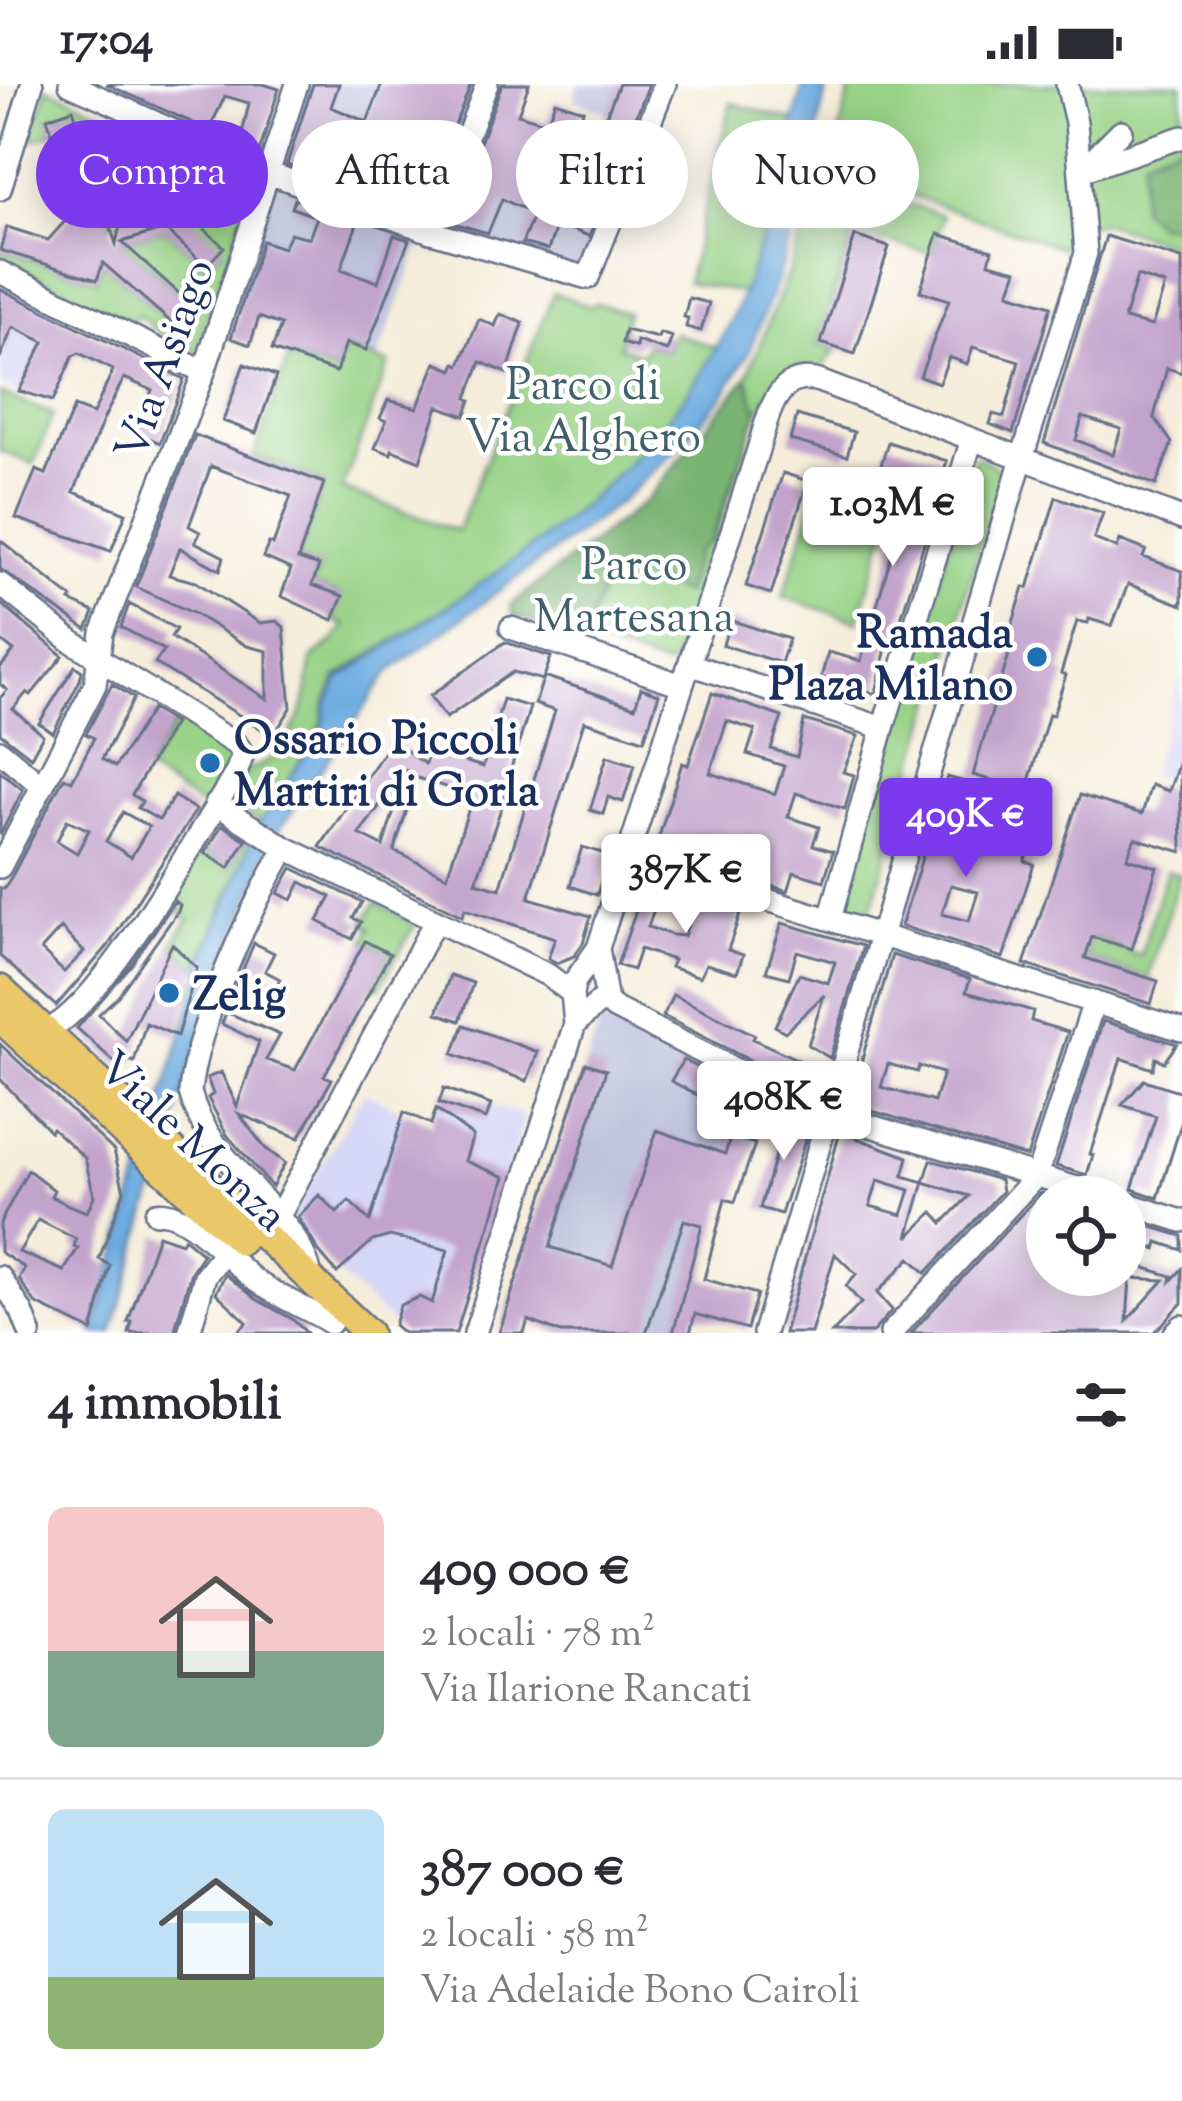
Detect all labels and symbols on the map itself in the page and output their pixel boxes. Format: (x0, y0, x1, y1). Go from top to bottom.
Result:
street label: Via Asiago (102, 251, 235, 471)
park label: Parco di Via Alghero (465, 356, 701, 473)
pin: 1.03M € (782, 467, 1004, 569)
park label: Parco Martesana (534, 536, 734, 653)
place label: Ramada Plaza Milano (769, 604, 1013, 721)
marker: Ramada Plaza Milano (1024, 644, 1050, 670)
place label: Ossario Piccoli Martiri di Gorla (234, 710, 539, 827)
marker: Ossario Piccoli Martiri di Gorla (197, 750, 223, 776)
pin: 409K € (868, 778, 1064, 880)
pin: 387K € (588, 834, 784, 936)
place label: Zelig (193, 966, 286, 1031)
marker: Zelig (156, 980, 182, 1006)
street label: Viale Monza (81, 1039, 300, 1249)
pin: 408K € (686, 1061, 882, 1163)

